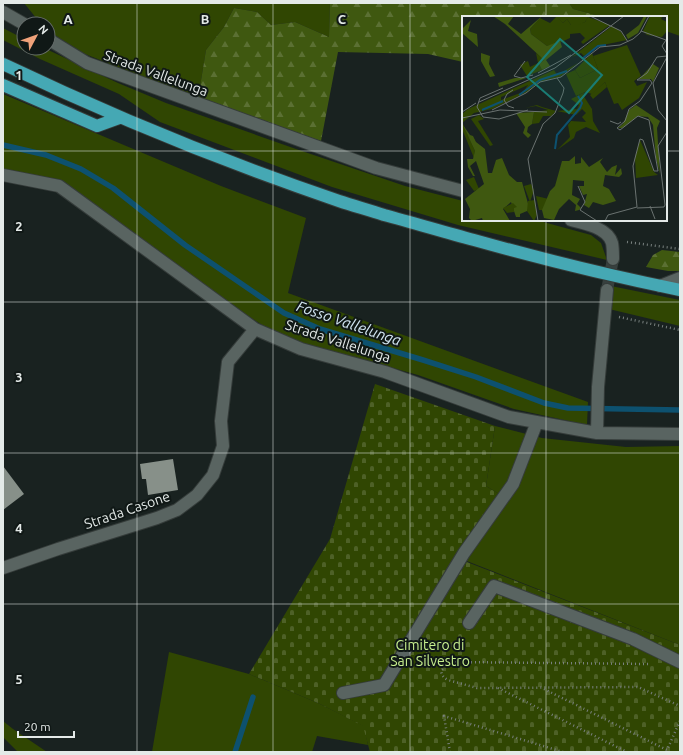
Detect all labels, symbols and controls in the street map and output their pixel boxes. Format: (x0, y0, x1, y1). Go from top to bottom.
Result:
text: A (63, 12, 73, 26)
text: B (201, 12, 210, 26)
text: C (338, 12, 347, 26)
north arrow (16, 16, 56, 56)
inset map (462, 16, 667, 221)
text: N (36, 22, 51, 36)
street label: Strada Vallelunga (102, 47, 210, 99)
text: 1 (15, 68, 23, 82)
text: 2 (15, 219, 23, 233)
water label: Fosso Vallelunga (295, 297, 403, 349)
street label: Strada Vallelunga (283, 316, 393, 366)
text: 3 (15, 370, 23, 384)
street label: Strada Casone (82, 488, 172, 532)
text: 4 (15, 521, 23, 535)
park label: Cimitero di San Silvestro (390, 637, 470, 669)
text: 5 (15, 672, 23, 686)
scale bar (18, 713, 74, 739)
text: 20 m (24, 720, 51, 733)

